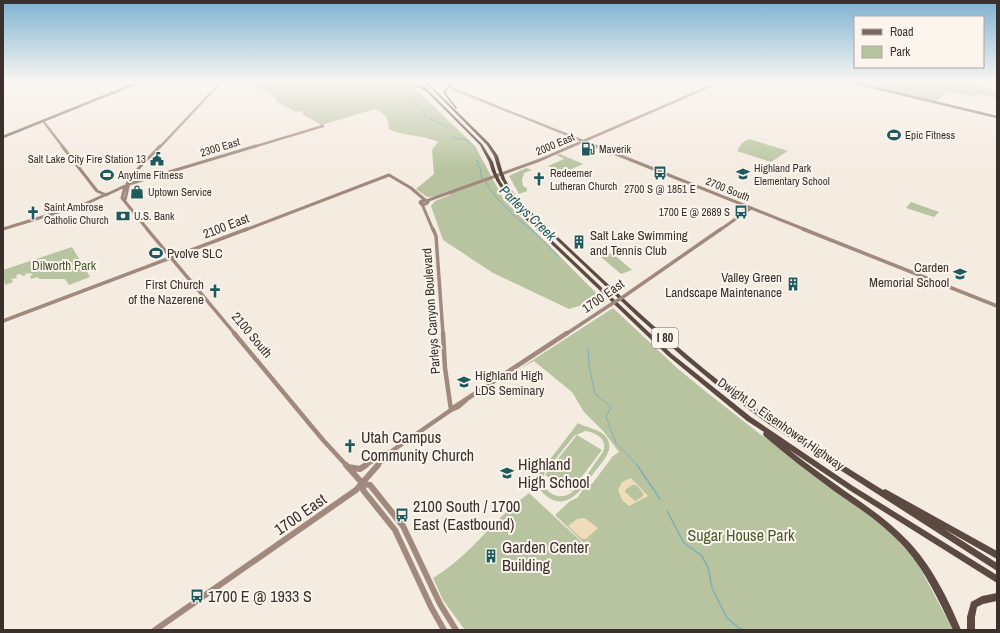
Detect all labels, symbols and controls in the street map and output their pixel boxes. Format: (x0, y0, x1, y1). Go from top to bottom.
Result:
legend (854, 16, 984, 68)
text: Road (890, 24, 914, 40)
text: Park (890, 44, 910, 60)
sports icon: Epic Fitness (886, 127, 902, 143)
place label: Epic Fitness (905, 128, 956, 142)
street label: 2000 East (534, 129, 577, 158)
street label: 2300 East (199, 134, 242, 160)
fuel station icon: Maverik (580, 141, 596, 157)
place label: Maverik (599, 142, 632, 156)
public building icon: Salt Lake City Fire Station 13 (149, 151, 165, 167)
place label: Salt Lake City Fire Station 13 (28, 152, 146, 166)
place label: Highland Park Elementary School (754, 161, 830, 188)
bus stop icon: 2700 S @ 1851 E (652, 165, 668, 181)
place label: Redeemer Lutheran Church (550, 166, 617, 193)
school or university icon: Highland Park Elementary School (735, 166, 751, 182)
sports icon: Anytime Fitness (99, 167, 115, 183)
place label: Anytime Fitness (117, 168, 184, 182)
church icon: Redeemer Lutheran Church (531, 171, 547, 187)
street label: 2700 South (704, 174, 752, 204)
water label: Parleys Creek (496, 181, 561, 245)
place label: 2700 S @ 1851 E (624, 182, 696, 196)
shop icon: Uptown Service (129, 184, 145, 200)
place label: Uptown Service (148, 185, 212, 199)
place label: Saint Ambrose Catholic Church (44, 200, 109, 227)
bus stop icon: 1700 E @ 2689 S (733, 204, 749, 220)
church icon: Saint Ambrose Catholic Church (25, 205, 41, 221)
place label: 1700 E @ 2689 S (659, 205, 730, 219)
bank icon: U.S. Bank (115, 208, 131, 224)
place label: U.S. Bank (134, 209, 175, 223)
street label: 2100 East (201, 209, 251, 243)
place label: Salt Lake Swimming and Tennis Club (590, 227, 688, 259)
building icon: Salt Lake Swimming and Tennis Club (571, 234, 587, 250)
sports icon: Pvolve SLC (148, 245, 164, 261)
place label: Pvolve SLC (167, 245, 223, 262)
street label: Parleys Canyon Boulevard (418, 247, 444, 375)
park label: Dilworth Park (32, 257, 97, 274)
place label: Carden Memorial School (869, 259, 949, 291)
school or university icon: Carden Memorial School (952, 266, 968, 282)
place label: Valley Green Landscape Maintenance (665, 269, 782, 301)
street label: 1700 East (578, 275, 628, 317)
place label: First Church of the Nazerene (128, 276, 204, 308)
building icon: Valley Green Landscape Maintenance (785, 276, 801, 292)
church icon: First Church of the Nazerene (207, 283, 223, 299)
street label: 2100 South (228, 309, 276, 361)
road number: I 80 (652, 328, 678, 348)
place label: Highland High LDS Seminary (475, 367, 545, 399)
school or university icon: Highland High LDS Seminary (456, 374, 472, 390)
street label: Dwight D. Eisenhower Highway (714, 374, 848, 475)
place label: Utah Campus Community Church (361, 426, 474, 466)
church icon: Utah Campus Community Church (342, 438, 358, 454)
place label: Highland High School (518, 453, 590, 493)
school or university icon: Highland High School (499, 465, 515, 481)
street label: 1700 East (269, 488, 331, 540)
place label: 2100 South / 1700 East (Eastbound) (413, 495, 520, 535)
bus stop icon: 2100 South / 1700 East (Eastbound) (394, 507, 410, 523)
park label: Sugar House Park (687, 524, 795, 546)
place label: Garden Center Building (502, 536, 589, 576)
building icon: Garden Center Building (483, 548, 499, 564)
place label: 1700 E @ 1933 S (208, 585, 312, 607)
bus stop icon: 1700 E @ 1933 S (189, 588, 205, 604)

